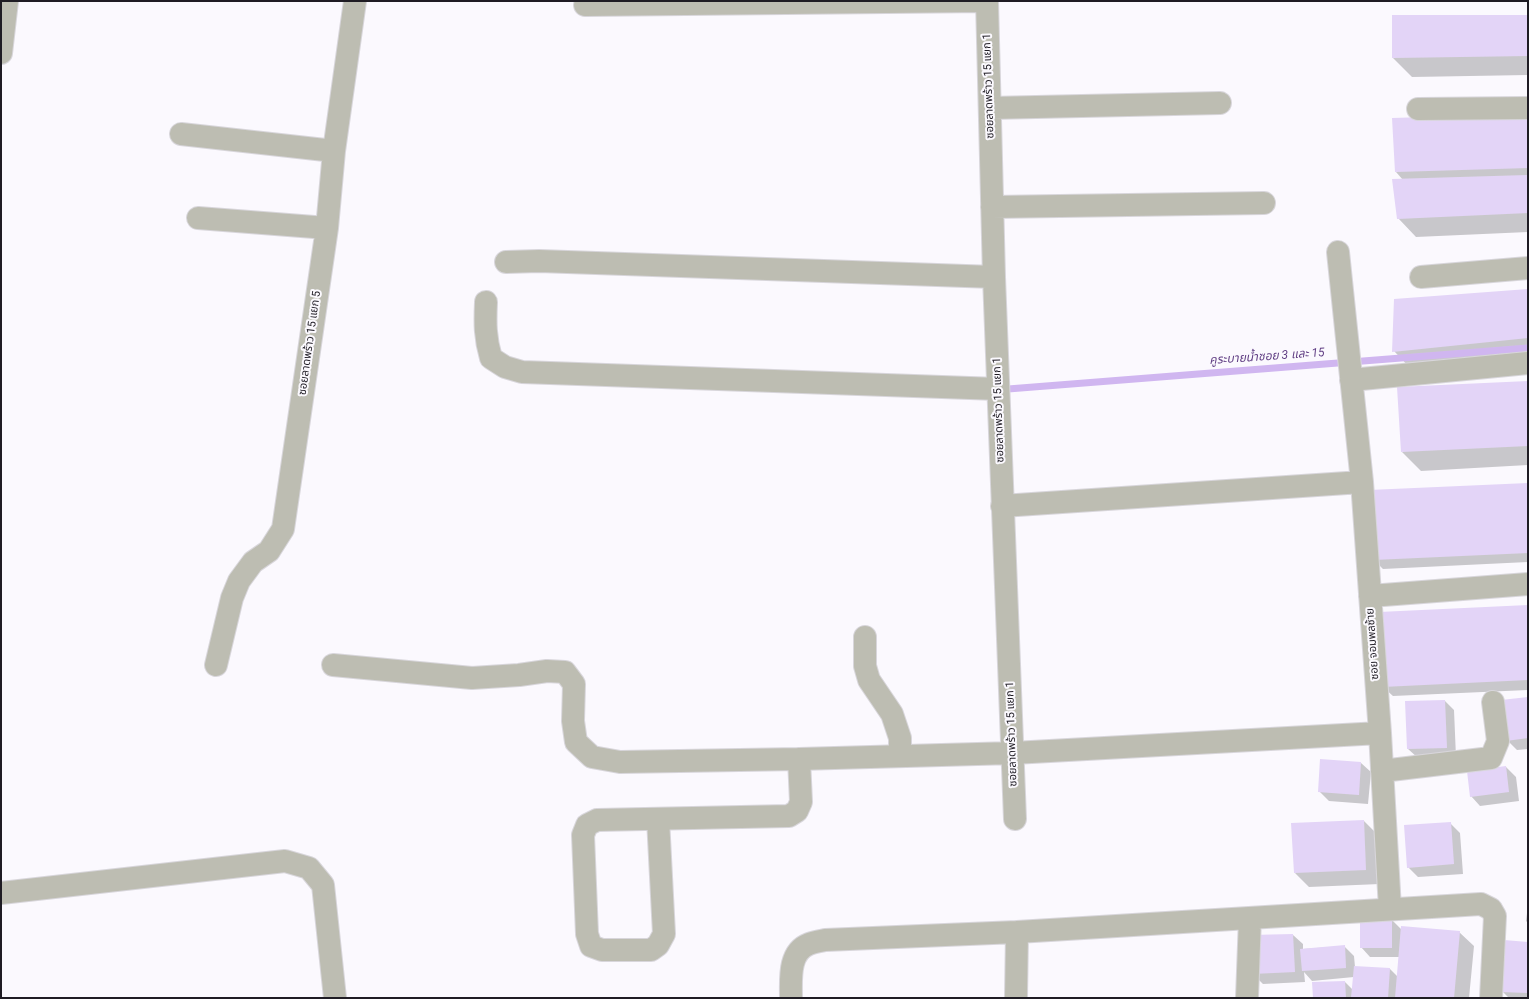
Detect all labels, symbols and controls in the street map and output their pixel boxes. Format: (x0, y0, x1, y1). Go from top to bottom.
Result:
street label: ซอยลาดพร้าว 15 แยก 1 (981, 33, 997, 139)
street label: ซอยลาดพร้าว 15 แยก 5 (296, 290, 324, 396)
water label: คูระบายน้ำซอย 3 และ 15 (1209, 346, 1325, 368)
street label: ซอยลาดพร้าว 15 แยก 1 (991, 357, 1007, 463)
street label: ซอย จอมพลซ้าย (1364, 608, 1382, 680)
street label: ซอยลาดพร้าว 15 แยก 1 (1004, 681, 1020, 787)

